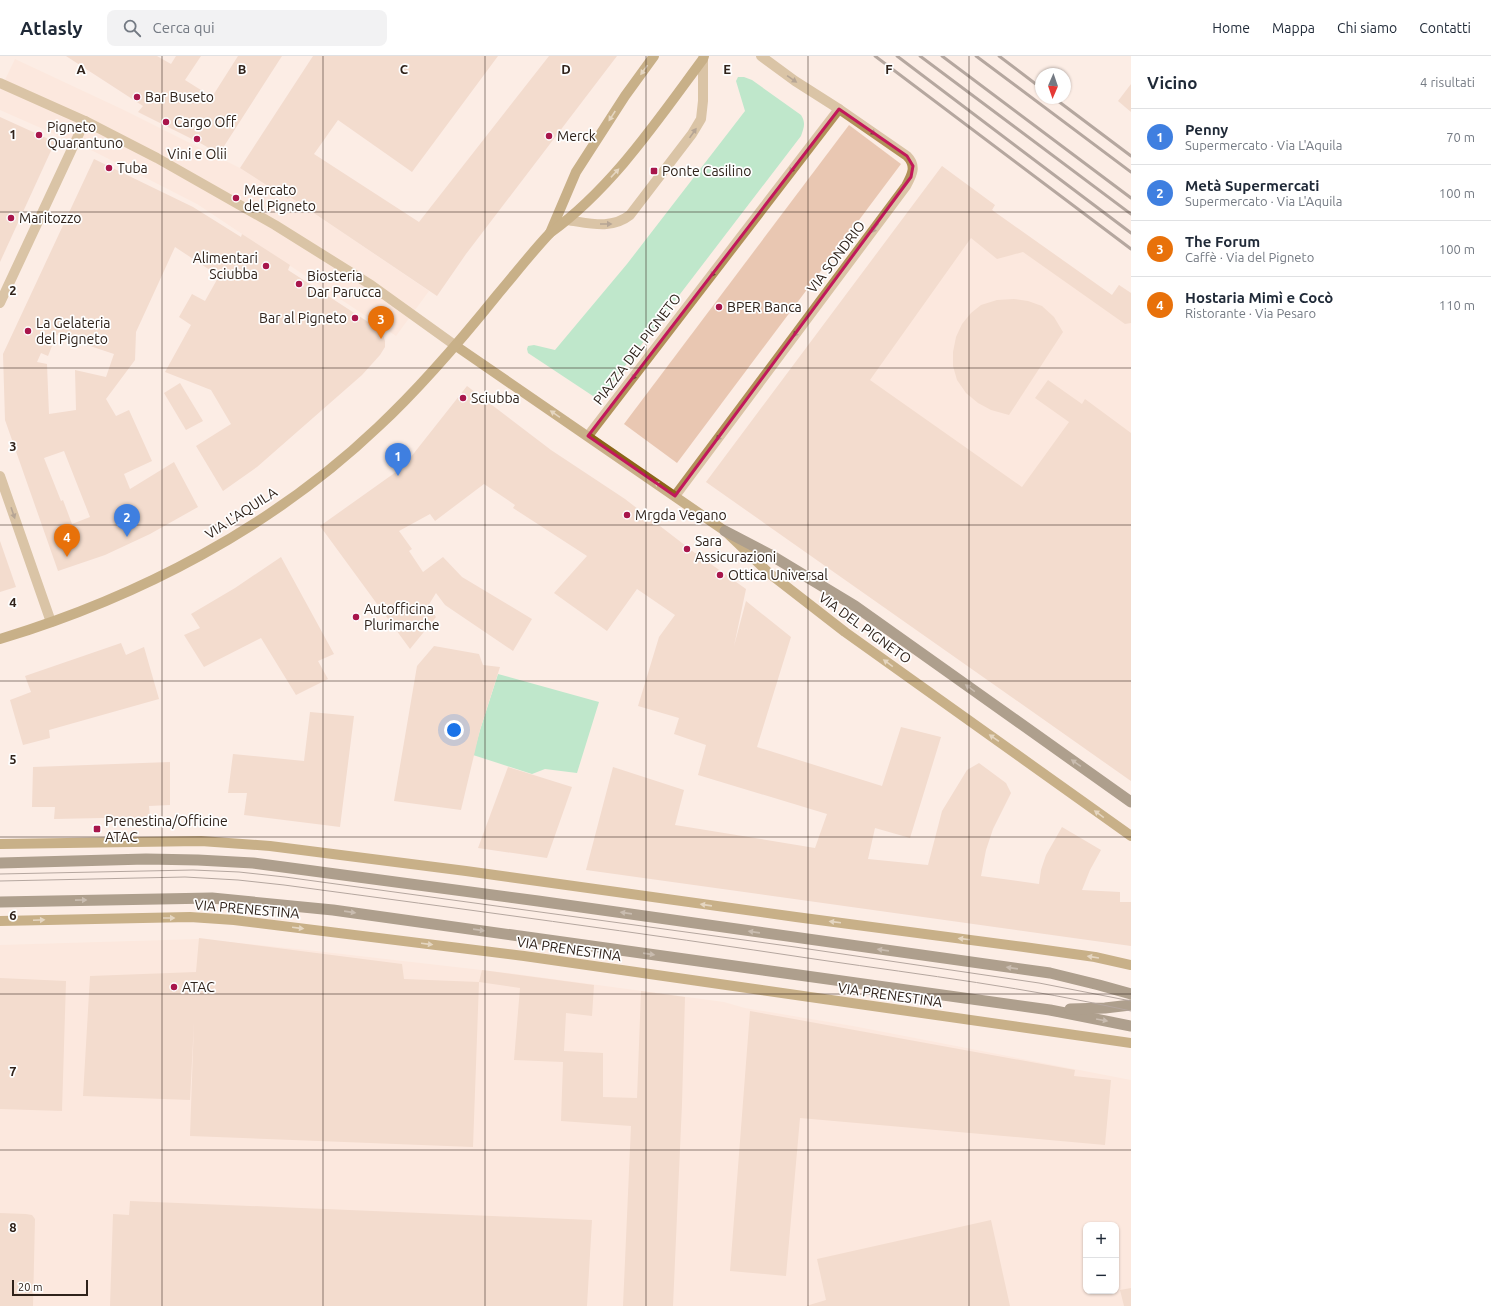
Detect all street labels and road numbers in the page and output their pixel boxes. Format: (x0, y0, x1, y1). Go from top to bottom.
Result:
street label: VIA SONDRIO (804, 218, 868, 296)
street label: PIAZZA DEL PIGNETO (590, 290, 684, 408)
street label: VIA L'AQUILA (202, 484, 280, 542)
street label: VIA DEL PIGNETO (816, 589, 914, 667)
street label: VIA PRENESTINA (194, 896, 300, 922)
street label: VIA PRENESTINA (516, 934, 622, 964)
street label: VIA PRENESTINA (837, 980, 943, 1010)

